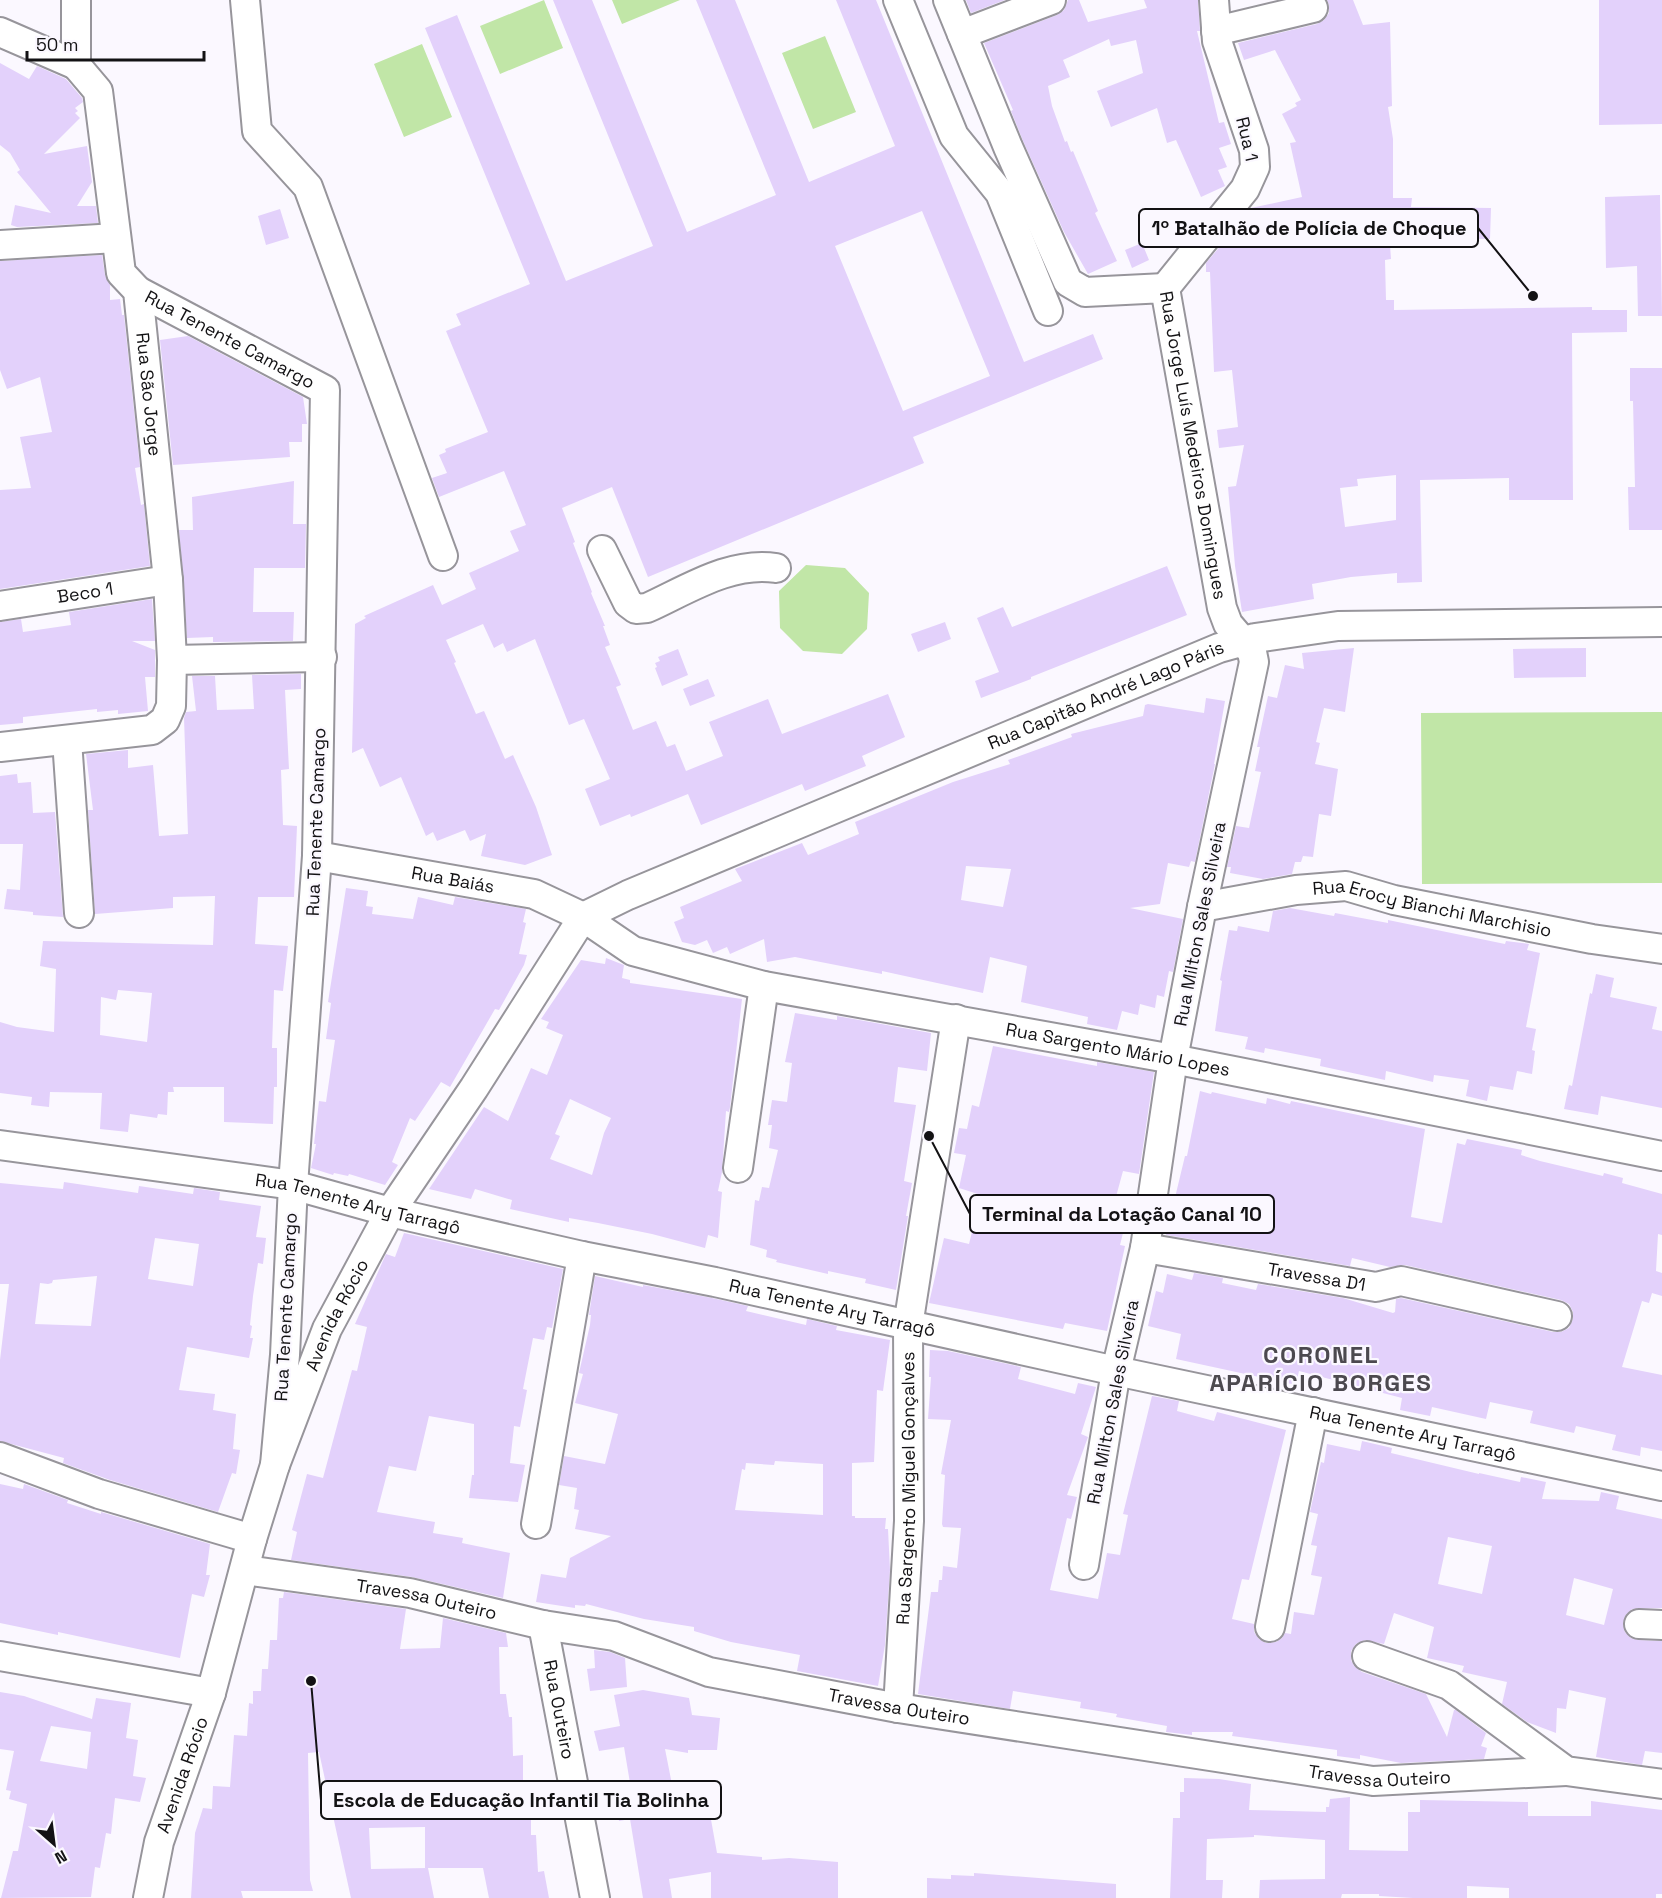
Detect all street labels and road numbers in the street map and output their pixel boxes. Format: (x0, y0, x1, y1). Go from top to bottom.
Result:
street label: Rua 1 (1231, 114, 1264, 163)
street label: Rua Tenente Camargo (141, 285, 319, 394)
street label: Rua Jorge Luís Medeiros Domingues (1155, 289, 1232, 601)
street label: Rua São Jorge (131, 331, 167, 457)
street label: Beco 1 (55, 577, 115, 608)
street label: Rua Capitão André Lago Páris (984, 635, 1227, 754)
street label: Rua Tenente Camargo (301, 727, 330, 917)
street label: Rua Milton Sales Silveira (1168, 820, 1231, 1028)
street label: Rua Baiás (410, 861, 496, 898)
street label: Rua Erocy Bianchi Marchisio (1312, 874, 1554, 942)
street label: Rua Sargento Mário Lopes (1004, 1017, 1232, 1081)
street label: Rua Tenente Ary Tarragô (254, 1168, 463, 1239)
street label: Rua Tenente Camargo (269, 1212, 302, 1402)
street label: Avenida Rócio (300, 1255, 373, 1374)
street label: Travessa D1 (1266, 1257, 1367, 1296)
street label: Rua Tenente Ary Tarragô (727, 1273, 938, 1342)
street label: Rua Milton Sales Silveira (1081, 1298, 1144, 1506)
street label: Rua Sargento Miguel Gonçalves (891, 1352, 920, 1626)
street label: Rua Tenente Ary Tarragô (1307, 1400, 1518, 1466)
street label: Travessa Outeiro (355, 1574, 499, 1625)
street label: Rua Outeiro (539, 1658, 580, 1761)
street label: Travessa Outeiro (826, 1683, 971, 1730)
street label: Avenida Rócio (151, 1714, 213, 1836)
street label: Travessa Outeiro (1307, 1759, 1451, 1792)

